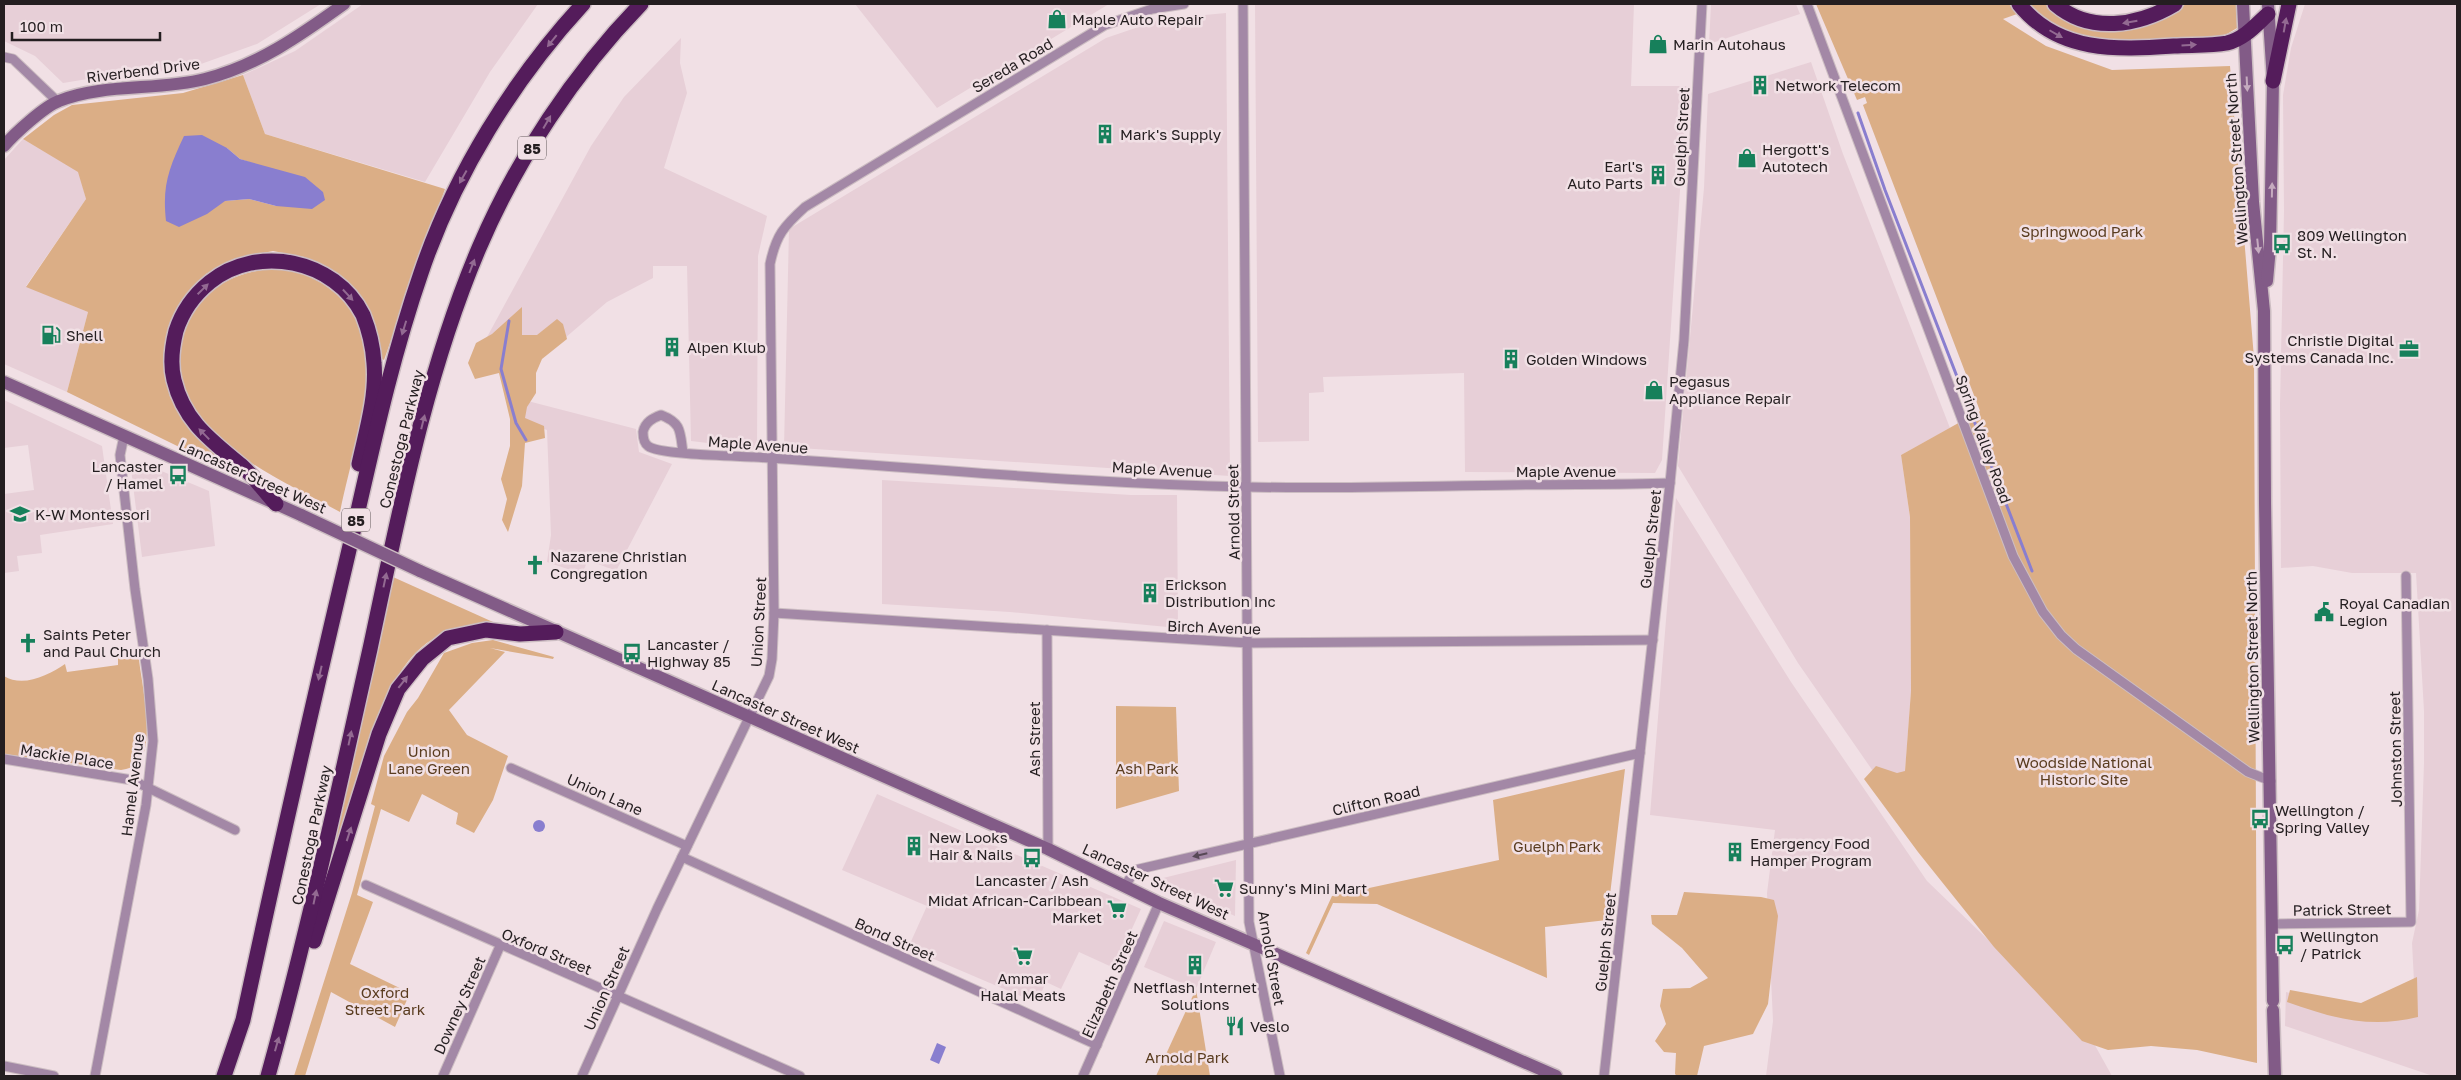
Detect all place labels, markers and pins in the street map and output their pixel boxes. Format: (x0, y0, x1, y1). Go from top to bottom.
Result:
shop icon: Maple Auto Repair (1046, 8, 1068, 30)
place label: Maple Auto Repair (1072, 10, 1204, 28)
shop icon: Marin Autohaus (1647, 33, 1669, 55)
place label: Marin Autohaus (1673, 35, 1786, 53)
building icon: Network Telecom (1749, 74, 1771, 96)
place label: Network Telecom (1775, 76, 1901, 94)
building icon: Mark's Supply (1094, 123, 1116, 145)
place label: Mark's Supply (1120, 125, 1222, 143)
place label: Hergott's Autotech (1762, 140, 1829, 175)
shop icon: Hergott's Autotech (1736, 147, 1758, 169)
place label: Earl's Auto Parts (1567, 157, 1643, 192)
building icon: Earl's Auto Parts (1647, 164, 1669, 186)
place label: 809 Wellington St. N. (2297, 226, 2407, 261)
bus stop icon: 809 Wellington St. N. (2271, 233, 2293, 255)
fuel station icon: Shell (40, 324, 62, 346)
place label: Shell (66, 326, 103, 344)
place label: Christie Digital Systems Canada Inc. (2244, 331, 2394, 366)
building icon: Alpen Klub (661, 336, 683, 358)
place label: Alpen Klub (687, 338, 766, 356)
office icon: Christie Digital Systems Canada Inc. (2398, 338, 2420, 360)
building icon: Golden Windows (1500, 348, 1522, 370)
place label: Golden Windows (1526, 350, 1647, 368)
place label: Pegasus Appliance Repair (1669, 372, 1791, 407)
shop icon: Pegasus Appliance Repair (1643, 379, 1665, 401)
place label: Lancaster / Hamel (91, 457, 163, 492)
bus stop icon: Lancaster / Hamel (167, 464, 189, 486)
school or university icon: K-W Montessori (9, 503, 31, 525)
place label: K-W Montessori (35, 505, 150, 523)
place label: Nazarene Christian Congregation (550, 547, 687, 582)
church icon: Nazarene Christian Congregation (524, 554, 546, 576)
place label: Erickson Distribution Inc (1165, 575, 1276, 610)
building icon: Erickson Distribution Inc (1139, 582, 1161, 604)
place label: Royal Canadian Legion (2339, 594, 2450, 629)
public building icon: Royal Canadian Legion (2313, 601, 2335, 623)
place label: Saints Peter and Paul Church (43, 625, 161, 660)
church icon: Saints Peter and Paul Church (17, 632, 39, 654)
place label: Lancaster / Highway 85 (647, 635, 731, 670)
bus stop icon: Lancaster / Highway 85 (621, 642, 643, 664)
place label: Wellington / Spring Valley (2275, 801, 2370, 836)
bus stop icon: Wellington / Spring Valley (2249, 808, 2271, 830)
place label: New Looks Hair & Nails (929, 828, 1013, 863)
place label: Emergency Food Hamper Program (1750, 834, 1872, 869)
building icon: New Looks Hair & Nails (903, 835, 925, 857)
building icon: Emergency Food Hamper Program (1724, 841, 1746, 863)
bus stop icon: Lancaster / Ash (1021, 847, 1043, 869)
place label: Lancaster / Ash (975, 871, 1089, 889)
supermarket icon: Sunny's Mini Mart (1213, 877, 1235, 899)
place label: Sunny's Mini Mart (1239, 879, 1367, 897)
place label: Midat African-Caribbean Market (928, 891, 1102, 926)
supermarket icon: Midat African-Caribbean Market (1106, 898, 1128, 920)
place label: Wellington / Patrick (2300, 927, 2379, 962)
bus stop icon: Wellington / Patrick (2274, 934, 2296, 956)
supermarket icon: Ammar Halal Meats (1012, 945, 1034, 967)
building icon: Netflash Internet Solutions (1184, 954, 1206, 976)
place label: Ammar Halal Meats (980, 969, 1066, 1004)
place label: Netflash Internet Solutions (1133, 978, 1257, 1013)
restaurant icon: Veslo (1224, 1015, 1246, 1037)
place label: Veslo (1250, 1017, 1289, 1035)

